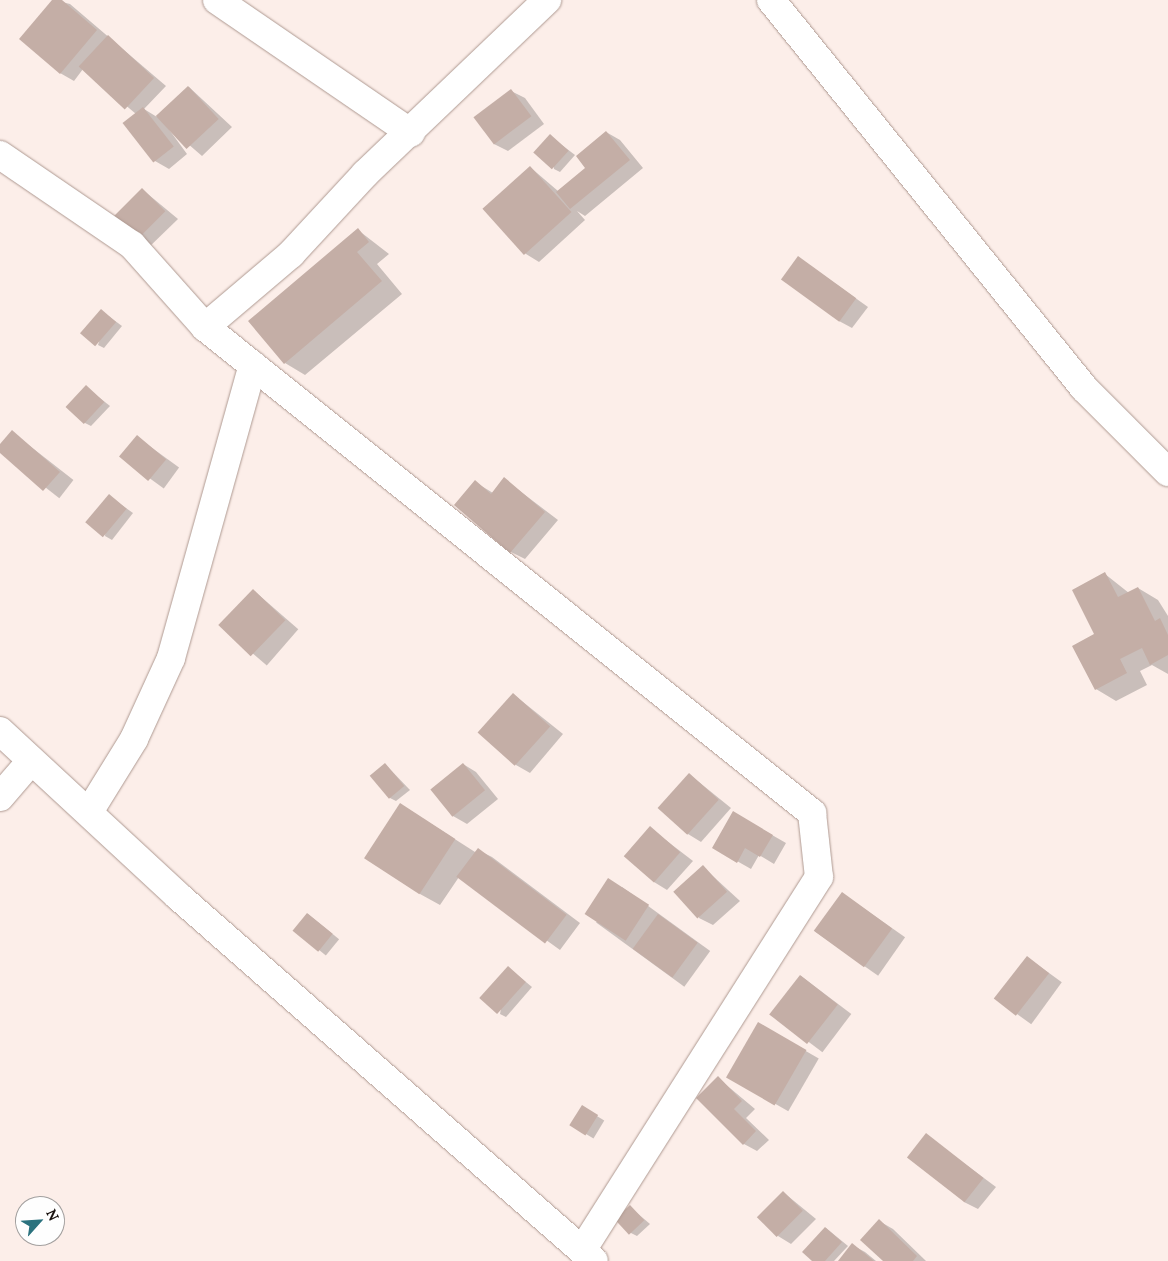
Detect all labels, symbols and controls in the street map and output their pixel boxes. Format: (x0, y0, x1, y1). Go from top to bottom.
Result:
north arrow (15, 1196, 65, 1246)
text: N (42, 1206, 63, 1224)

